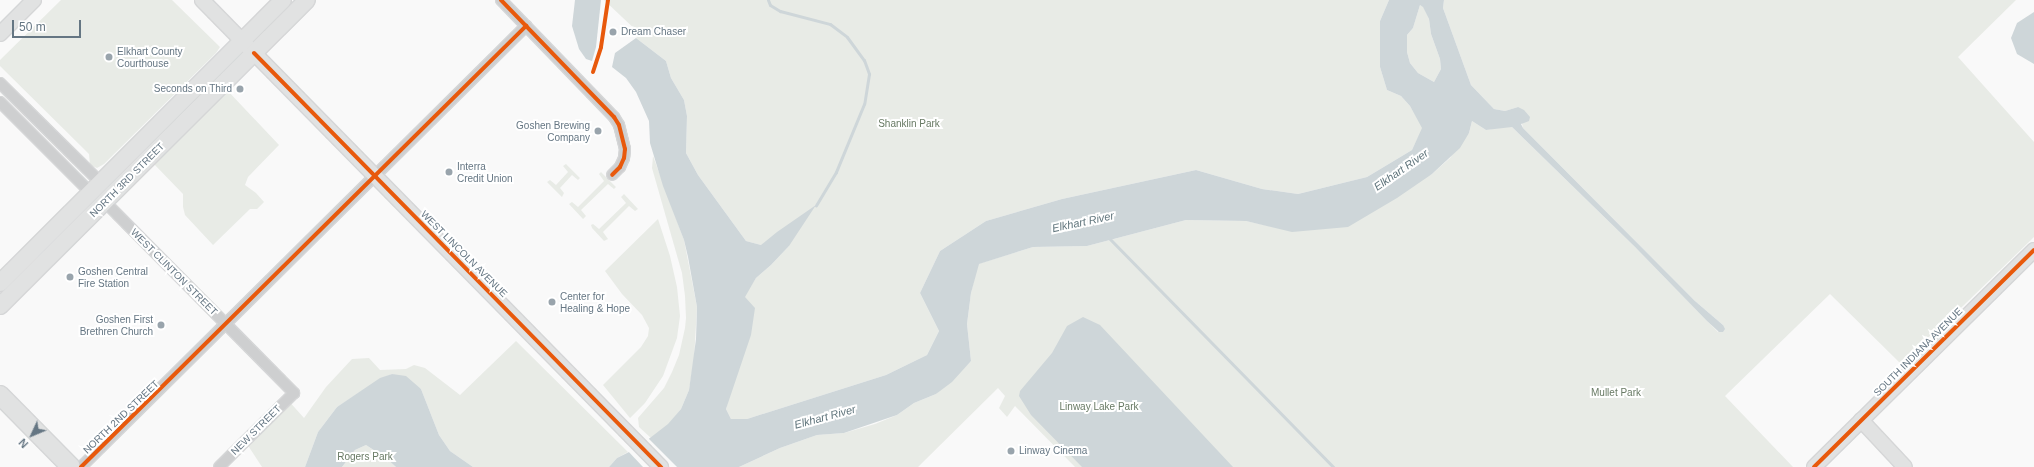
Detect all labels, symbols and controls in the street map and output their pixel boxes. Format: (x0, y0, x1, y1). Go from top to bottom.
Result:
scale bar (14, 12, 83, 38)
text: 50 m (19, 20, 46, 34)
place label: Dream Chaser (621, 26, 686, 38)
marker: Dream Chaser (608, 27, 618, 37)
place label: Elkhart County Courthouse (117, 45, 183, 68)
marker: Elkhart County Courthouse (104, 52, 114, 62)
place label: Seconds on Third (154, 83, 232, 95)
marker: Seconds on Third (235, 84, 245, 94)
park label: Shanklin Park (878, 118, 940, 130)
place label: Goshen Brewing Company (516, 119, 590, 142)
marker: Goshen Brewing Company (593, 126, 603, 136)
street label: NORTH 3RD STREET (87, 140, 167, 220)
water label: Elkhart River (1371, 147, 1431, 193)
place label: Interra Credit Union (457, 160, 513, 184)
marker: Interra Credit Union (444, 167, 454, 177)
street label: WEST LINCOLN AVENUE (418, 208, 510, 300)
water label: Elkhart River (1051, 209, 1115, 235)
street label: WEST CLINTON STREET (128, 226, 220, 318)
place label: Goshen Central Fire Station (78, 265, 148, 288)
marker: Goshen Central Fire Station (65, 272, 75, 282)
place label: Center for Healing & Hope (560, 290, 630, 314)
marker: Center for Healing & Hope (547, 297, 557, 307)
street label: SOUTH INDIANA AVENUE (1871, 305, 1965, 399)
place label: Goshen First Brethren Church (80, 313, 153, 336)
marker: Goshen First Brethren Church (156, 320, 166, 330)
street label: NORTH 2ND STREET (81, 378, 161, 456)
park label: Mullet Park (1591, 387, 1641, 399)
park label: Linway Lake Park (1060, 401, 1138, 413)
water label: Elkhart River (793, 402, 857, 432)
street label: NEW STREET (229, 403, 283, 457)
north arrow (12, 415, 52, 455)
text: N (16, 436, 30, 450)
place label: Linway Cinema (1019, 445, 1087, 457)
marker: Linway Cinema (1006, 446, 1016, 456)
park label: Rogers Park (337, 451, 393, 463)

